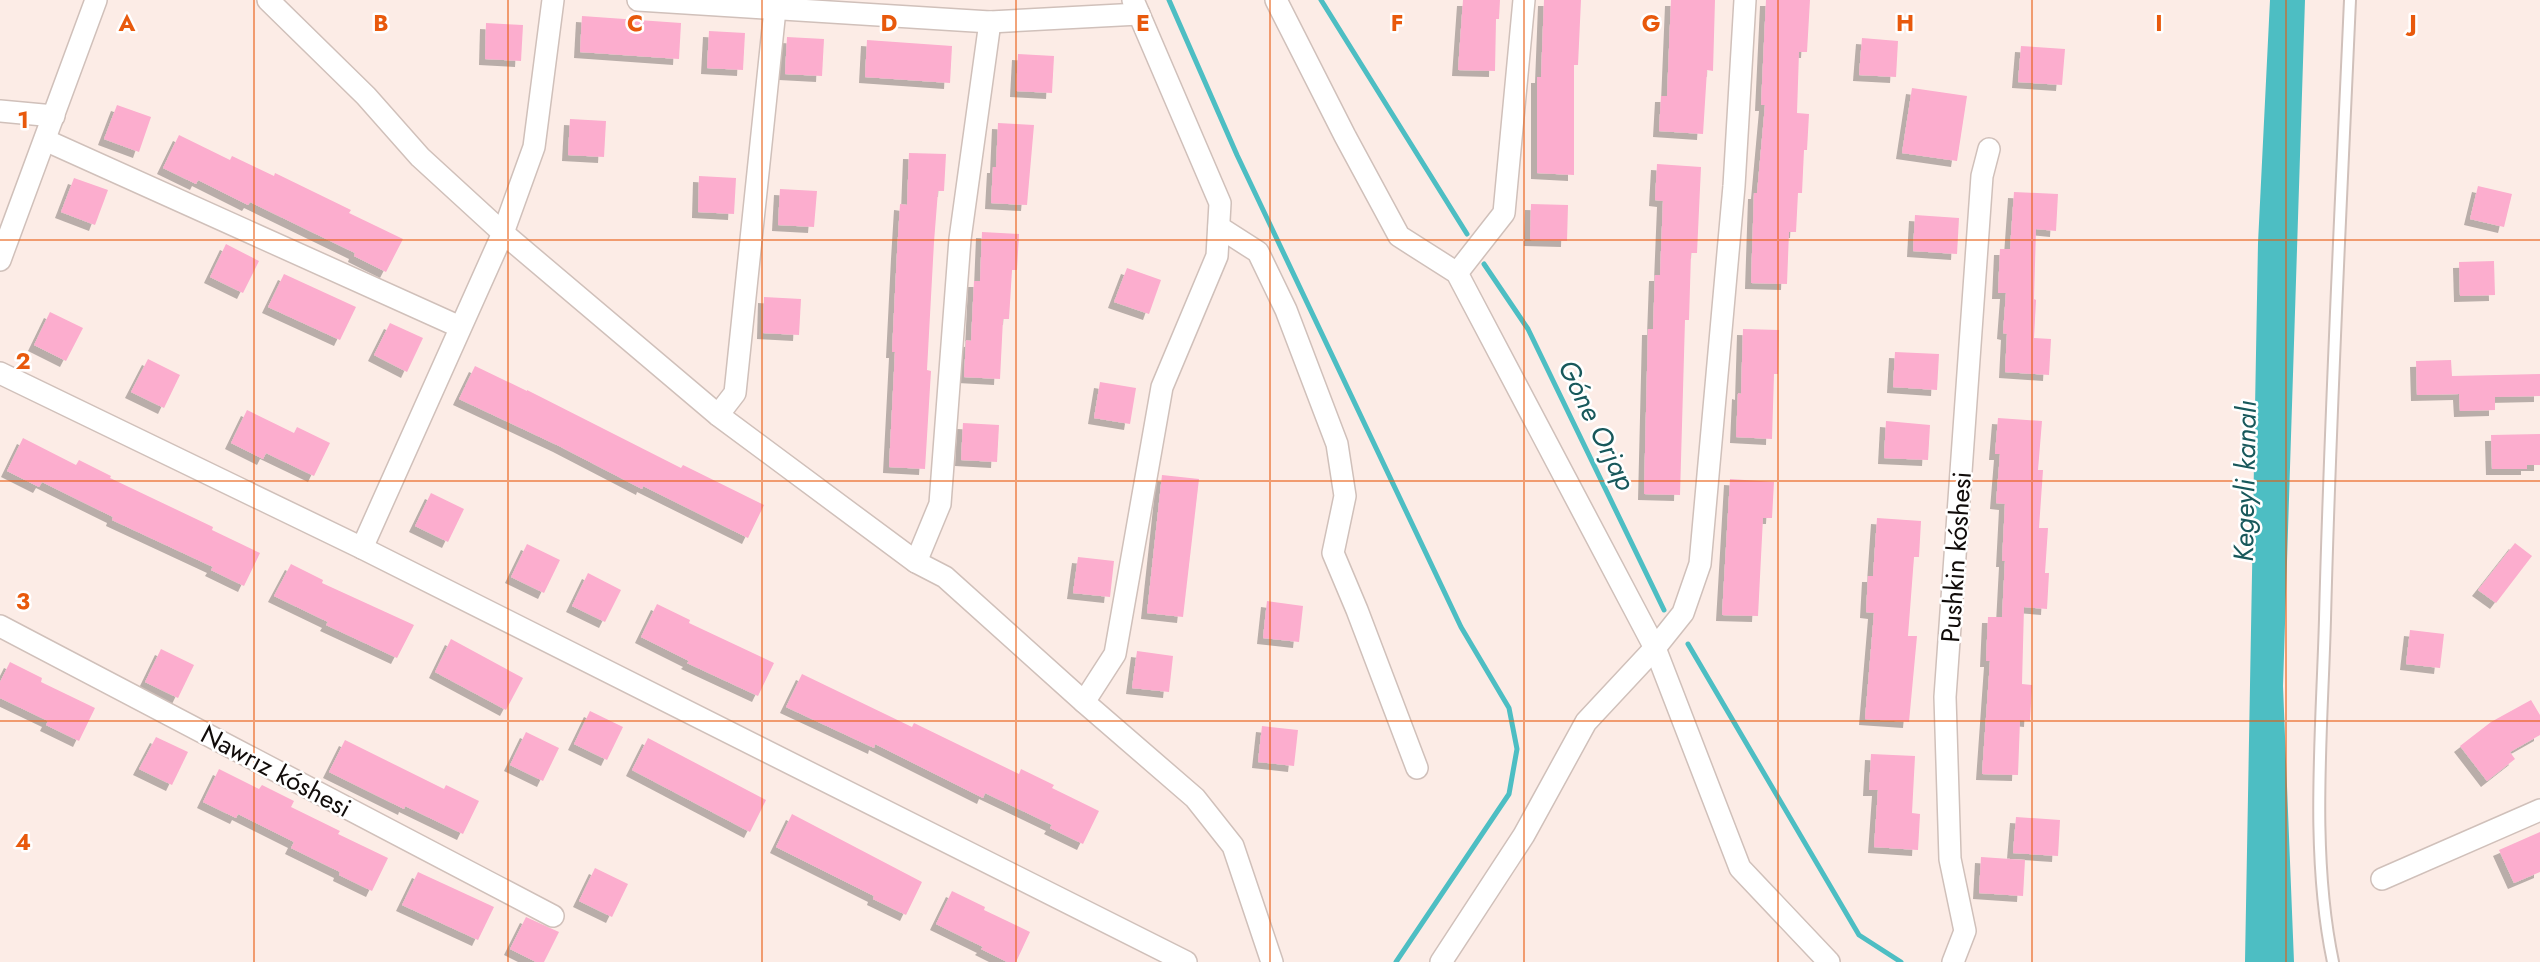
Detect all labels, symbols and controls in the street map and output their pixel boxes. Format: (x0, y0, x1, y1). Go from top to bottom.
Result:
text: A (118, 6, 136, 40)
text: B (373, 6, 389, 40)
text: C (627, 6, 643, 40)
text: D (881, 6, 898, 40)
text: E (1136, 6, 1150, 40)
text: F (1391, 6, 1403, 40)
text: G (1642, 6, 1660, 40)
text: H (1896, 6, 1914, 40)
text: I (2155, 6, 2163, 40)
text: J (2405, 6, 2417, 40)
text: 1 (17, 103, 29, 137)
text: 2 (15, 344, 31, 378)
water label: Góne Orjap (1548, 353, 1647, 498)
water label: Kegeyli kanalı (2223, 400, 2267, 562)
street label: Pushkin kóshesi (1931, 470, 1981, 644)
text: 3 (16, 584, 30, 618)
street label: Nawrız kóshesi (194, 715, 358, 827)
text: 4 (15, 825, 31, 859)

